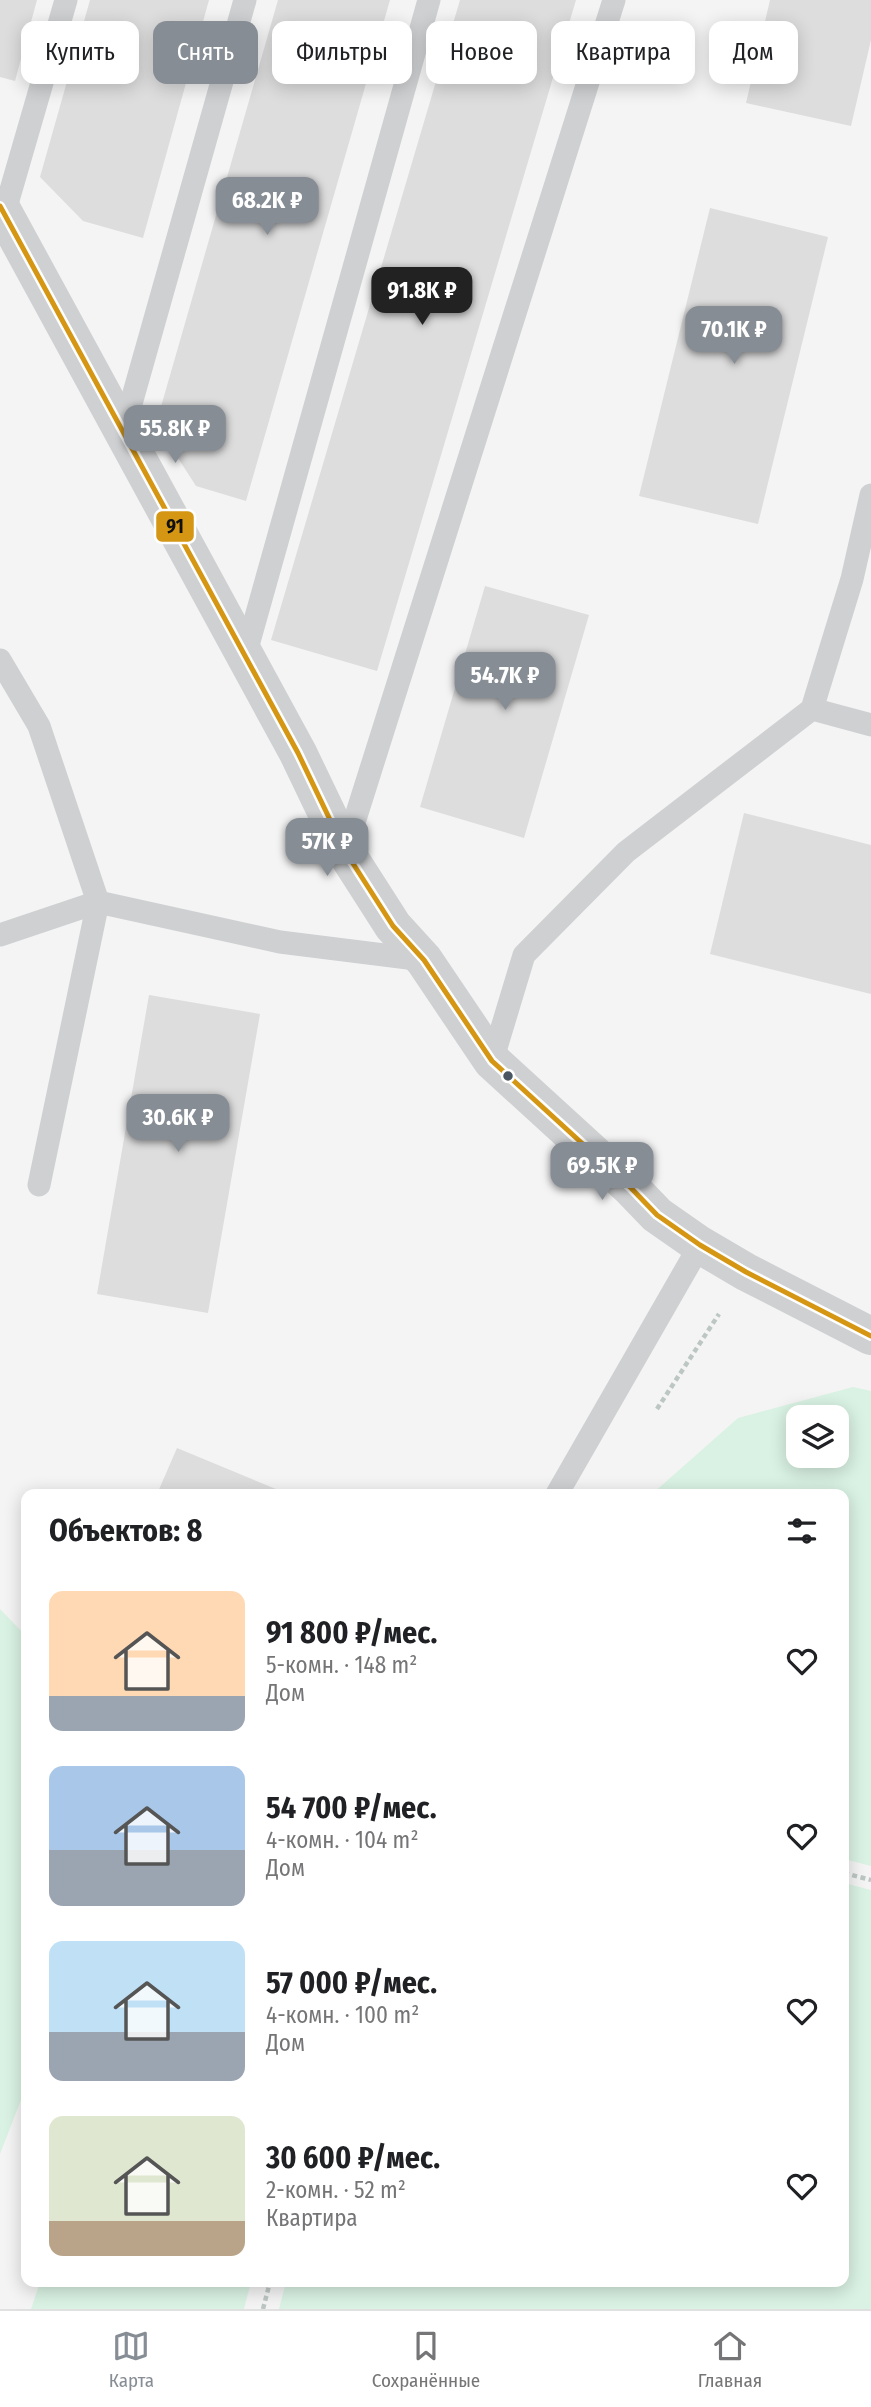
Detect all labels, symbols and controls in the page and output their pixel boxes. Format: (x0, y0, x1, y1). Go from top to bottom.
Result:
chip: Купить (21, 21, 139, 84)
chip: Снять (153, 21, 258, 84)
chip: Фильтры (272, 21, 412, 84)
chip: Новое (426, 21, 537, 84)
chip: Квартира (551, 21, 695, 84)
chip: Дом (709, 21, 798, 84)
pin: 68.2K ₽ (202, 177, 332, 237)
text: 68.2K ₽ (232, 186, 302, 214)
pin: 91.8K ₽ (357, 268, 487, 327)
text: 91.8K ₽ (387, 276, 457, 304)
pin: 70.1K ₽ (669, 306, 799, 366)
text: 70.1K ₽ (701, 315, 767, 343)
pin: 55.8K ₽ (110, 406, 240, 465)
text: 55.8K ₽ (140, 414, 210, 442)
line badge: 91 (155, 510, 195, 543)
text: 91 (166, 515, 184, 538)
pin: 54.7K ₽ (440, 652, 570, 712)
text: 54.7K ₽ (471, 661, 539, 689)
pin: 57K ₽ (278, 818, 376, 878)
text: 57K ₽ (301, 827, 353, 855)
unlabelled marker (501, 1069, 515, 1083)
pin: 30.6K ₽ (113, 1094, 243, 1154)
text: 30.6K ₽ (142, 1103, 214, 1131)
pin: 69.5K ₽ (537, 1142, 667, 1202)
text: 69.5K ₽ (566, 1151, 638, 1179)
map controls (786, 1405, 849, 1468)
button: layers (786, 1405, 849, 1468)
icon: filters (783, 1512, 821, 1550)
text: Объектов: 8 (49, 1513, 202, 1549)
text: 91 800 ₽/мес. (266, 1615, 437, 1651)
icon: home (105, 1619, 189, 1703)
icon: heart (783, 1642, 821, 1680)
text: 5-комн. · 148 m² (266, 1651, 417, 1679)
text: Дом (266, 1679, 305, 1707)
text: 54 700 ₽/мес. (266, 1790, 437, 1826)
icon: home (105, 1794, 189, 1878)
icon: heart (783, 1817, 821, 1855)
text: 4-комн. · 104 m² (266, 1826, 419, 1854)
text: Дом (266, 1854, 305, 1882)
text: 57 000 ₽/мес. (266, 1965, 437, 2001)
icon: home (105, 1969, 189, 2053)
icon: heart (783, 1992, 821, 2030)
text: 4-комн. · 100 m² (266, 2001, 419, 2029)
text: Дом (266, 2029, 305, 2057)
text: 30 600 ₽/мес. (266, 2140, 440, 2176)
icon: home (105, 2144, 189, 2228)
icon: heart (783, 2167, 821, 2205)
text: 2-комн. · 52 m² (266, 2176, 406, 2204)
text: Квартира (266, 2204, 358, 2232)
tab: Карта (109, 2327, 154, 2392)
tab: Сохранённые (372, 2327, 480, 2392)
tab: Главная (698, 2327, 762, 2392)

